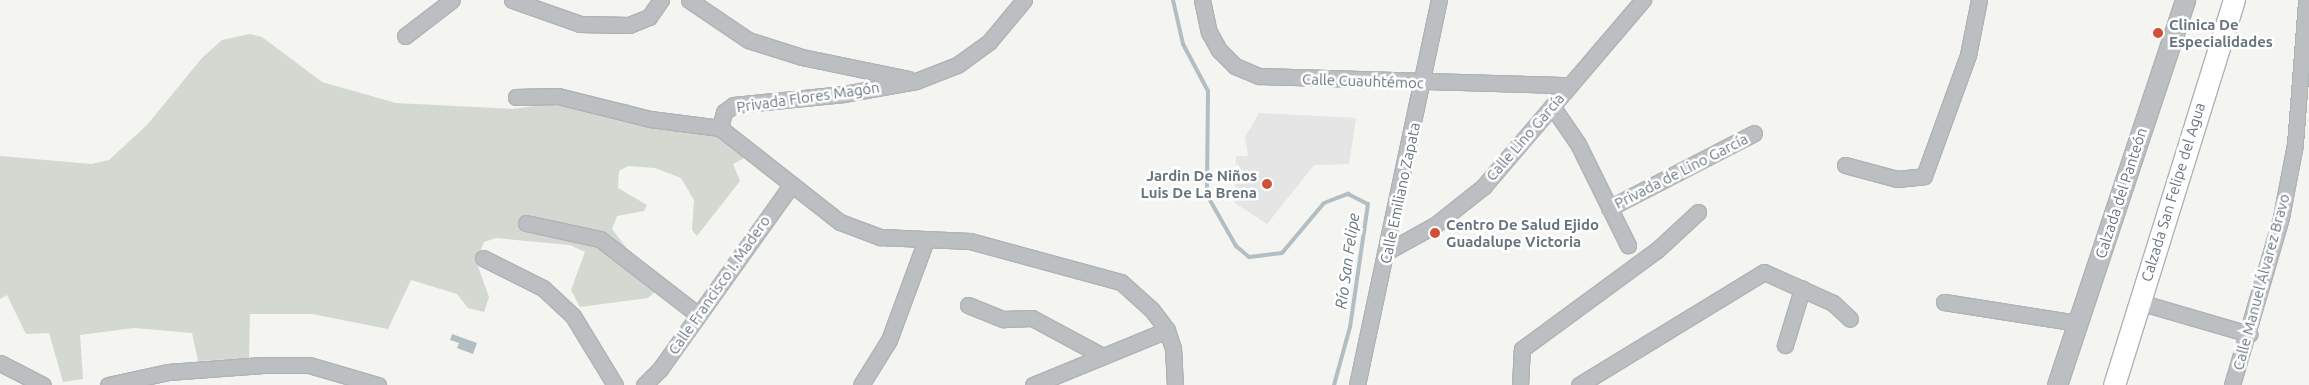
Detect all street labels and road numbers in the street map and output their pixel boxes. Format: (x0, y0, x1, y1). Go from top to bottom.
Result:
street label: Calle Cuauhtémoc (1302, 70, 1424, 92)
street label: Privada Flores Magón (735, 78, 881, 116)
street label: Calle Lino García (1482, 90, 1568, 184)
street label: Calzada San Felipe del Agua (2137, 100, 2209, 284)
street label: Calle Emiliano Zapata (1376, 121, 1424, 265)
street label: Calzada del Panteón (2091, 125, 2151, 261)
street label: Privada de Lino García (1611, 130, 1751, 212)
street label: Calle Manuel Álvarez Bravo (2229, 192, 2293, 372)
street label: Calle Francisco I. Madero (664, 212, 774, 358)

